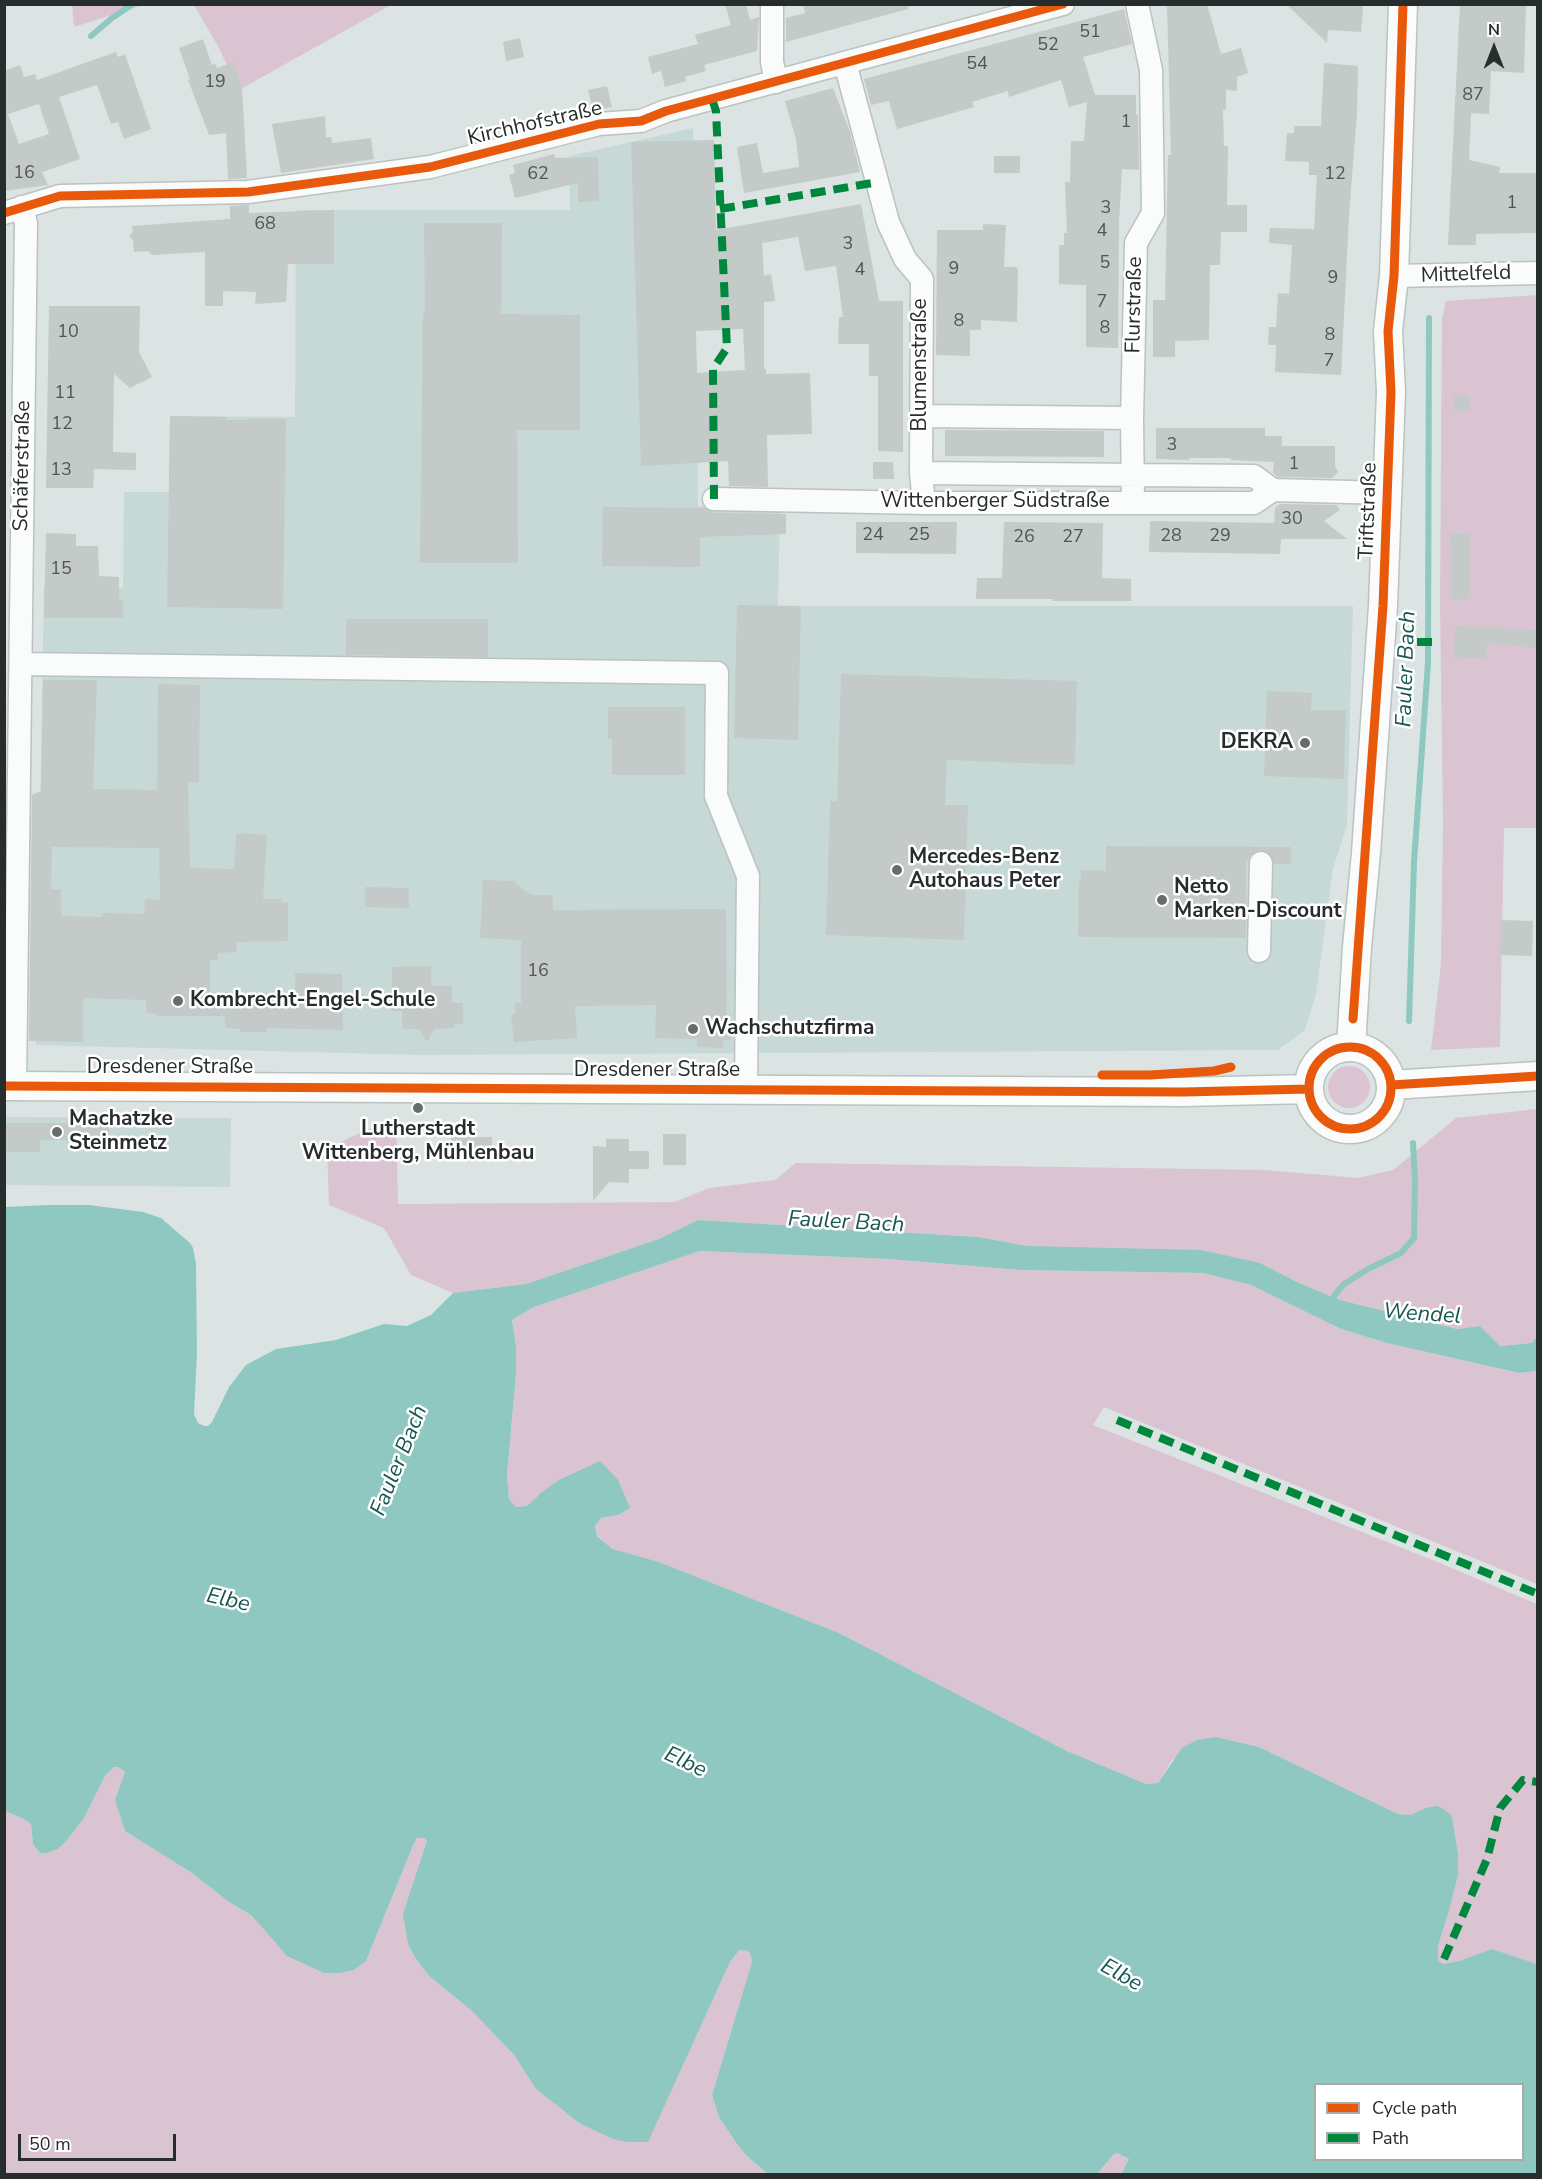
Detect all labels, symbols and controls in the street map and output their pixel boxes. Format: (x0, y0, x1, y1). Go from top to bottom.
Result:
north arrow (1464, 18, 1524, 78)
text: N (1488, 19, 1500, 41)
house number: 51 (1079, 22, 1101, 44)
house number: 52 (1037, 35, 1059, 57)
house number: 54 (966, 54, 988, 76)
house number: 19 (204, 72, 226, 94)
house number: 87 (1462, 85, 1484, 107)
street label: Kirchhofstraße (465, 96, 605, 152)
house number: 1 (1121, 112, 1131, 134)
house number: 16 (13, 163, 35, 185)
house number: 62 (527, 164, 549, 186)
house number: 12 (1324, 164, 1346, 186)
house number: 1 (1507, 193, 1517, 215)
house number: 3 (1101, 198, 1111, 220)
house number: 68 (254, 214, 276, 236)
house number: 4 (1097, 221, 1107, 243)
house number: 3 (843, 234, 853, 256)
house number: 5 (1100, 253, 1110, 275)
street label: Flurstraße (1122, 256, 1148, 354)
house number: 9 (949, 259, 959, 281)
house number: 4 (855, 260, 865, 282)
street label: Mittelfeld (1420, 261, 1512, 289)
house number: 9 (1328, 268, 1338, 290)
house number: 7 (1097, 292, 1107, 314)
street label: Blumenstraße (908, 298, 934, 432)
house number: 8 (954, 311, 964, 333)
house number: 8 (1100, 318, 1110, 340)
house number: 10 (57, 322, 79, 344)
house number: 8 (1325, 325, 1335, 347)
house number: 7 (1324, 351, 1334, 373)
house number: 11 (54, 383, 76, 405)
street label: Schäferstraße (9, 400, 37, 532)
house number: 12 (51, 414, 73, 436)
house number: 3 (1167, 435, 1177, 457)
house number: 1 (1289, 454, 1299, 476)
house number: 13 (50, 460, 72, 482)
street label: Triftstraße (1355, 462, 1383, 560)
street label: Wittenberger Südstraße (880, 489, 1110, 515)
house number: 30 (1281, 509, 1303, 531)
house number: 24 (862, 525, 884, 547)
house number: 25 (908, 525, 930, 547)
house number: 28 (1160, 526, 1182, 548)
house number: 29 (1209, 526, 1231, 548)
house number: 26 (1013, 527, 1035, 549)
house number: 27 (1062, 527, 1084, 549)
house number: 15 (50, 559, 72, 581)
water label: Fauler Bach (1392, 610, 1422, 728)
place label: DEKRA (1221, 730, 1293, 756)
marker: DEKRA (1298, 736, 1312, 750)
place label: Mercedes-Benz Autohaus Peter (909, 845, 1061, 895)
marker: Mercedes-Benz Autohaus Peter (890, 863, 904, 877)
place label: Netto Marken-Discount (1174, 875, 1342, 925)
marker: Netto Marken-Discount (1155, 893, 1169, 907)
house number: 16 (527, 961, 549, 983)
place label: Kombrecht-Engel-Schule (190, 988, 435, 1014)
marker: Kombrecht-Engel-Schule (171, 994, 185, 1008)
place label: Wachschutzfirma (705, 1016, 874, 1042)
marker: Wachschutzfirma (686, 1022, 700, 1036)
street label: Dresdener Straße (87, 1055, 253, 1081)
street label: Dresdener Straße (574, 1058, 740, 1084)
marker: Lutherstadt Wittenberg, Mühlenbau (411, 1101, 425, 1115)
place label: Machatzke Steinmetz (69, 1107, 173, 1157)
place label: Lutherstadt Wittenberg, Mühlenbau (302, 1117, 534, 1167)
marker: Machatzke Steinmetz (50, 1125, 64, 1139)
water label: Fauler Bach (787, 1207, 905, 1239)
water label: Wendel (1382, 1299, 1462, 1331)
water label: Fauler Bach (366, 1402, 434, 1520)
water label: Elbe (204, 1583, 252, 1619)
water label: Elbe (660, 1742, 710, 1784)
water label: Elbe (1095, 1954, 1147, 1998)
legend (1314, 2083, 1524, 2161)
text: Cycle path (1372, 2096, 1457, 2120)
scale bar (21, 2122, 178, 2160)
text: Path (1372, 2126, 1409, 2150)
text: 50 m (29, 2132, 71, 2156)

